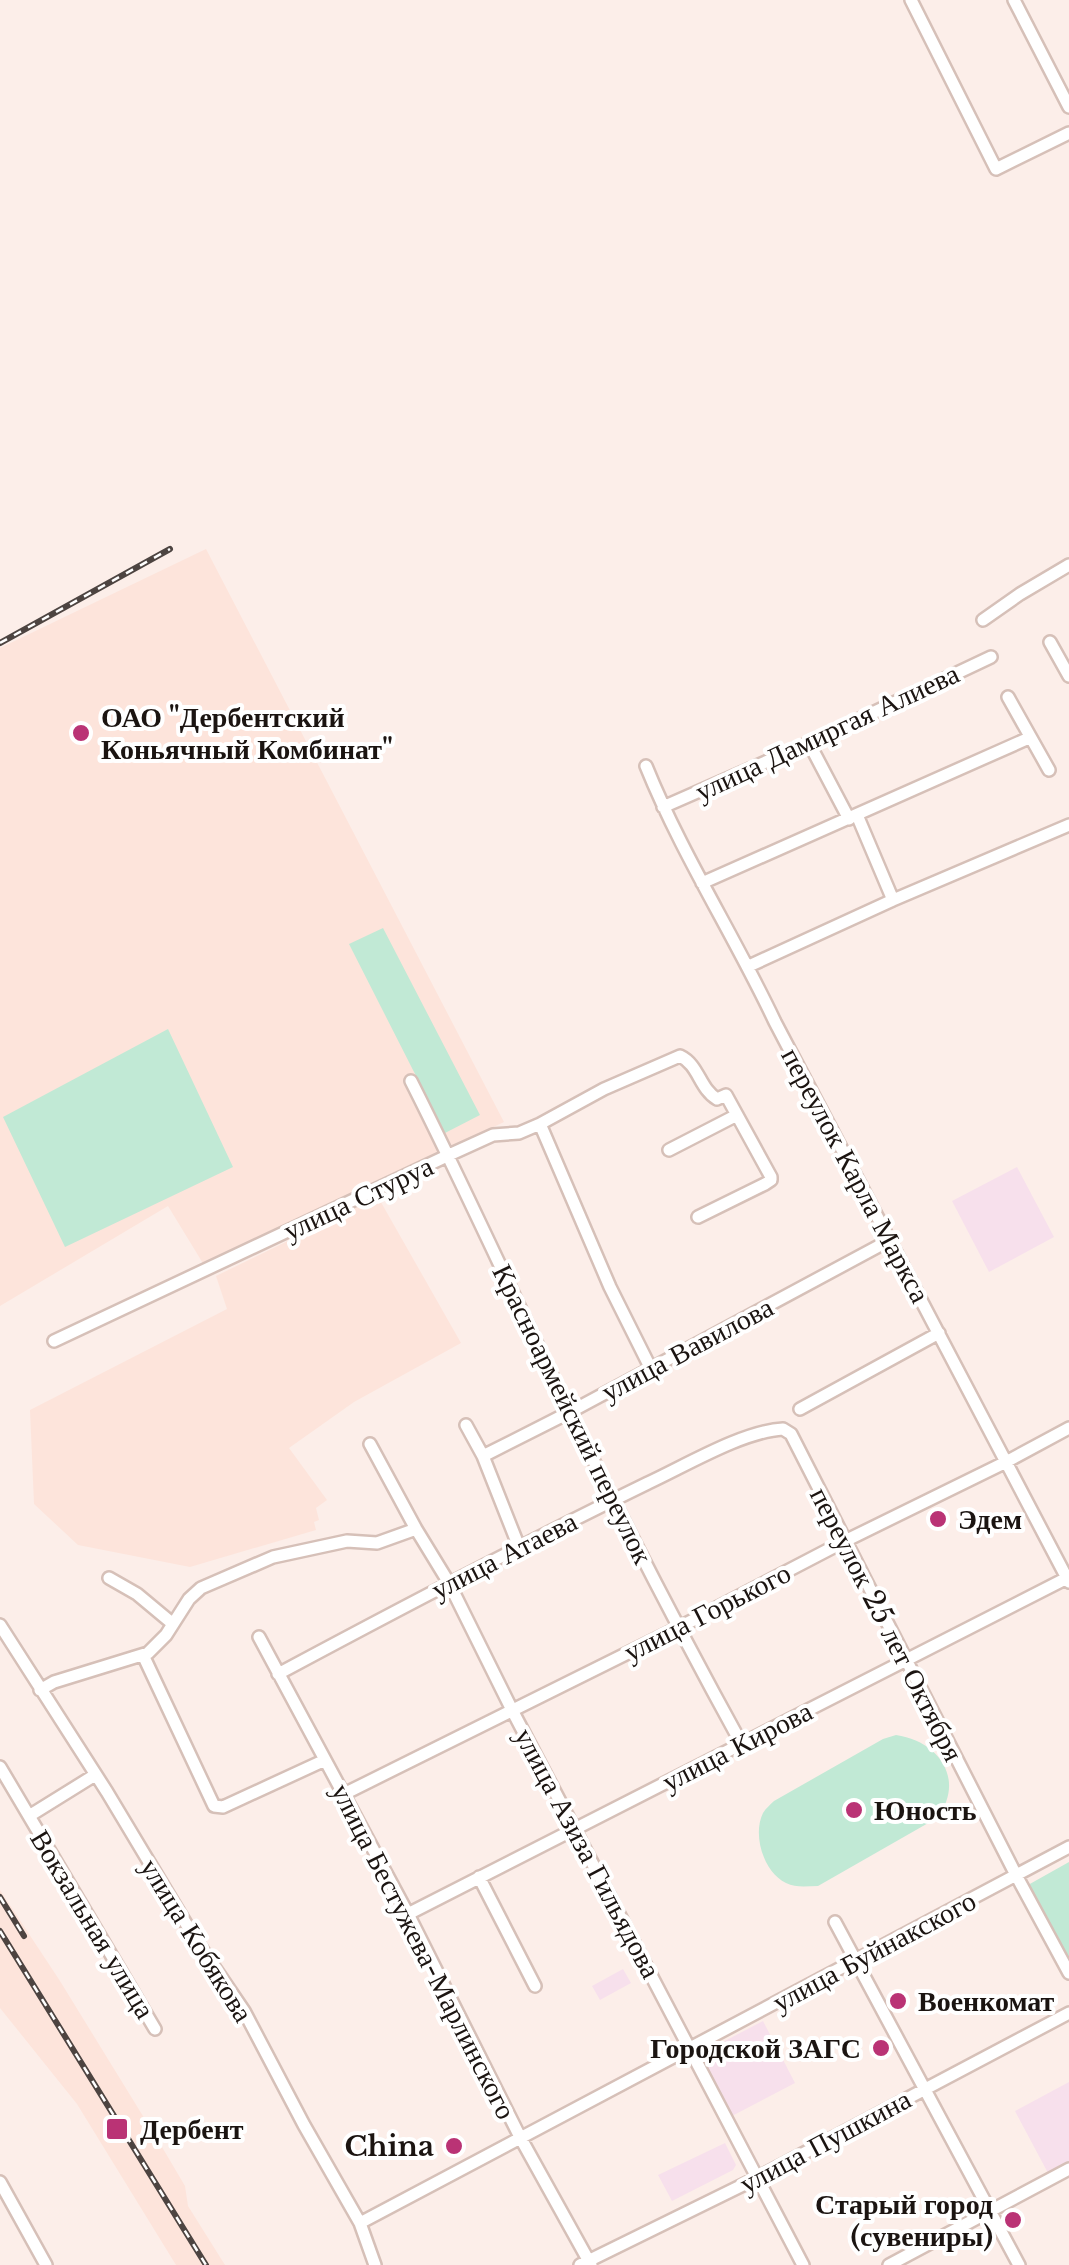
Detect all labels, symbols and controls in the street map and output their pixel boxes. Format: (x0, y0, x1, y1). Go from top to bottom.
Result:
street label: улица Дамиргая Алиева (690, 656, 965, 809)
place label: ОАО "Дербентский Коньячный Комбинат" (101, 700, 393, 767)
marker: ОАО "Дербентский Коньячный Комбинат" (70, 722, 92, 744)
street label: переулок Карла Маркса (773, 1042, 938, 1309)
street label: улица Стуруа (278, 1148, 439, 1248)
street label: Красноармейский переулок (485, 1259, 661, 1570)
street label: улица Вавилова (595, 1289, 780, 1409)
street label: переулок 25 лет Октября (802, 1481, 971, 1767)
place label: Эдем (958, 1502, 1022, 1537)
street label: улица Атаева (426, 1504, 583, 1607)
marker: Эдем (927, 1508, 949, 1530)
street label: улица Горького (618, 1555, 797, 1669)
street label: улица Кирова (656, 1693, 819, 1799)
street label: улица Азиза Гильядова (507, 1722, 669, 1985)
street label: улица Бестужева-Марлинского (323, 1777, 524, 2125)
place label: Юность (874, 1793, 977, 1828)
marker: Юность (843, 1799, 865, 1821)
street label: Вокзальная улица (22, 1824, 163, 2025)
street label: улица Кобякова (132, 1852, 261, 2029)
street label: улица Буйнакского (767, 1883, 982, 2020)
place label: Военкомат (918, 1984, 1055, 2019)
marker: Военкомат (887, 1990, 909, 2012)
place label: Городской ЗАГС (650, 2031, 861, 2066)
marker: Городской ЗАГС (870, 2037, 892, 2059)
street label: улица Пушкина (734, 2081, 917, 2201)
place label: Дербент (140, 2112, 244, 2147)
marker: Дербент (104, 2116, 130, 2142)
place label: China (344, 2129, 434, 2164)
marker: China (443, 2135, 465, 2157)
place label: Старый город (сувениры) (815, 2187, 993, 2254)
marker: Старый город (сувениры) (1002, 2209, 1024, 2231)

